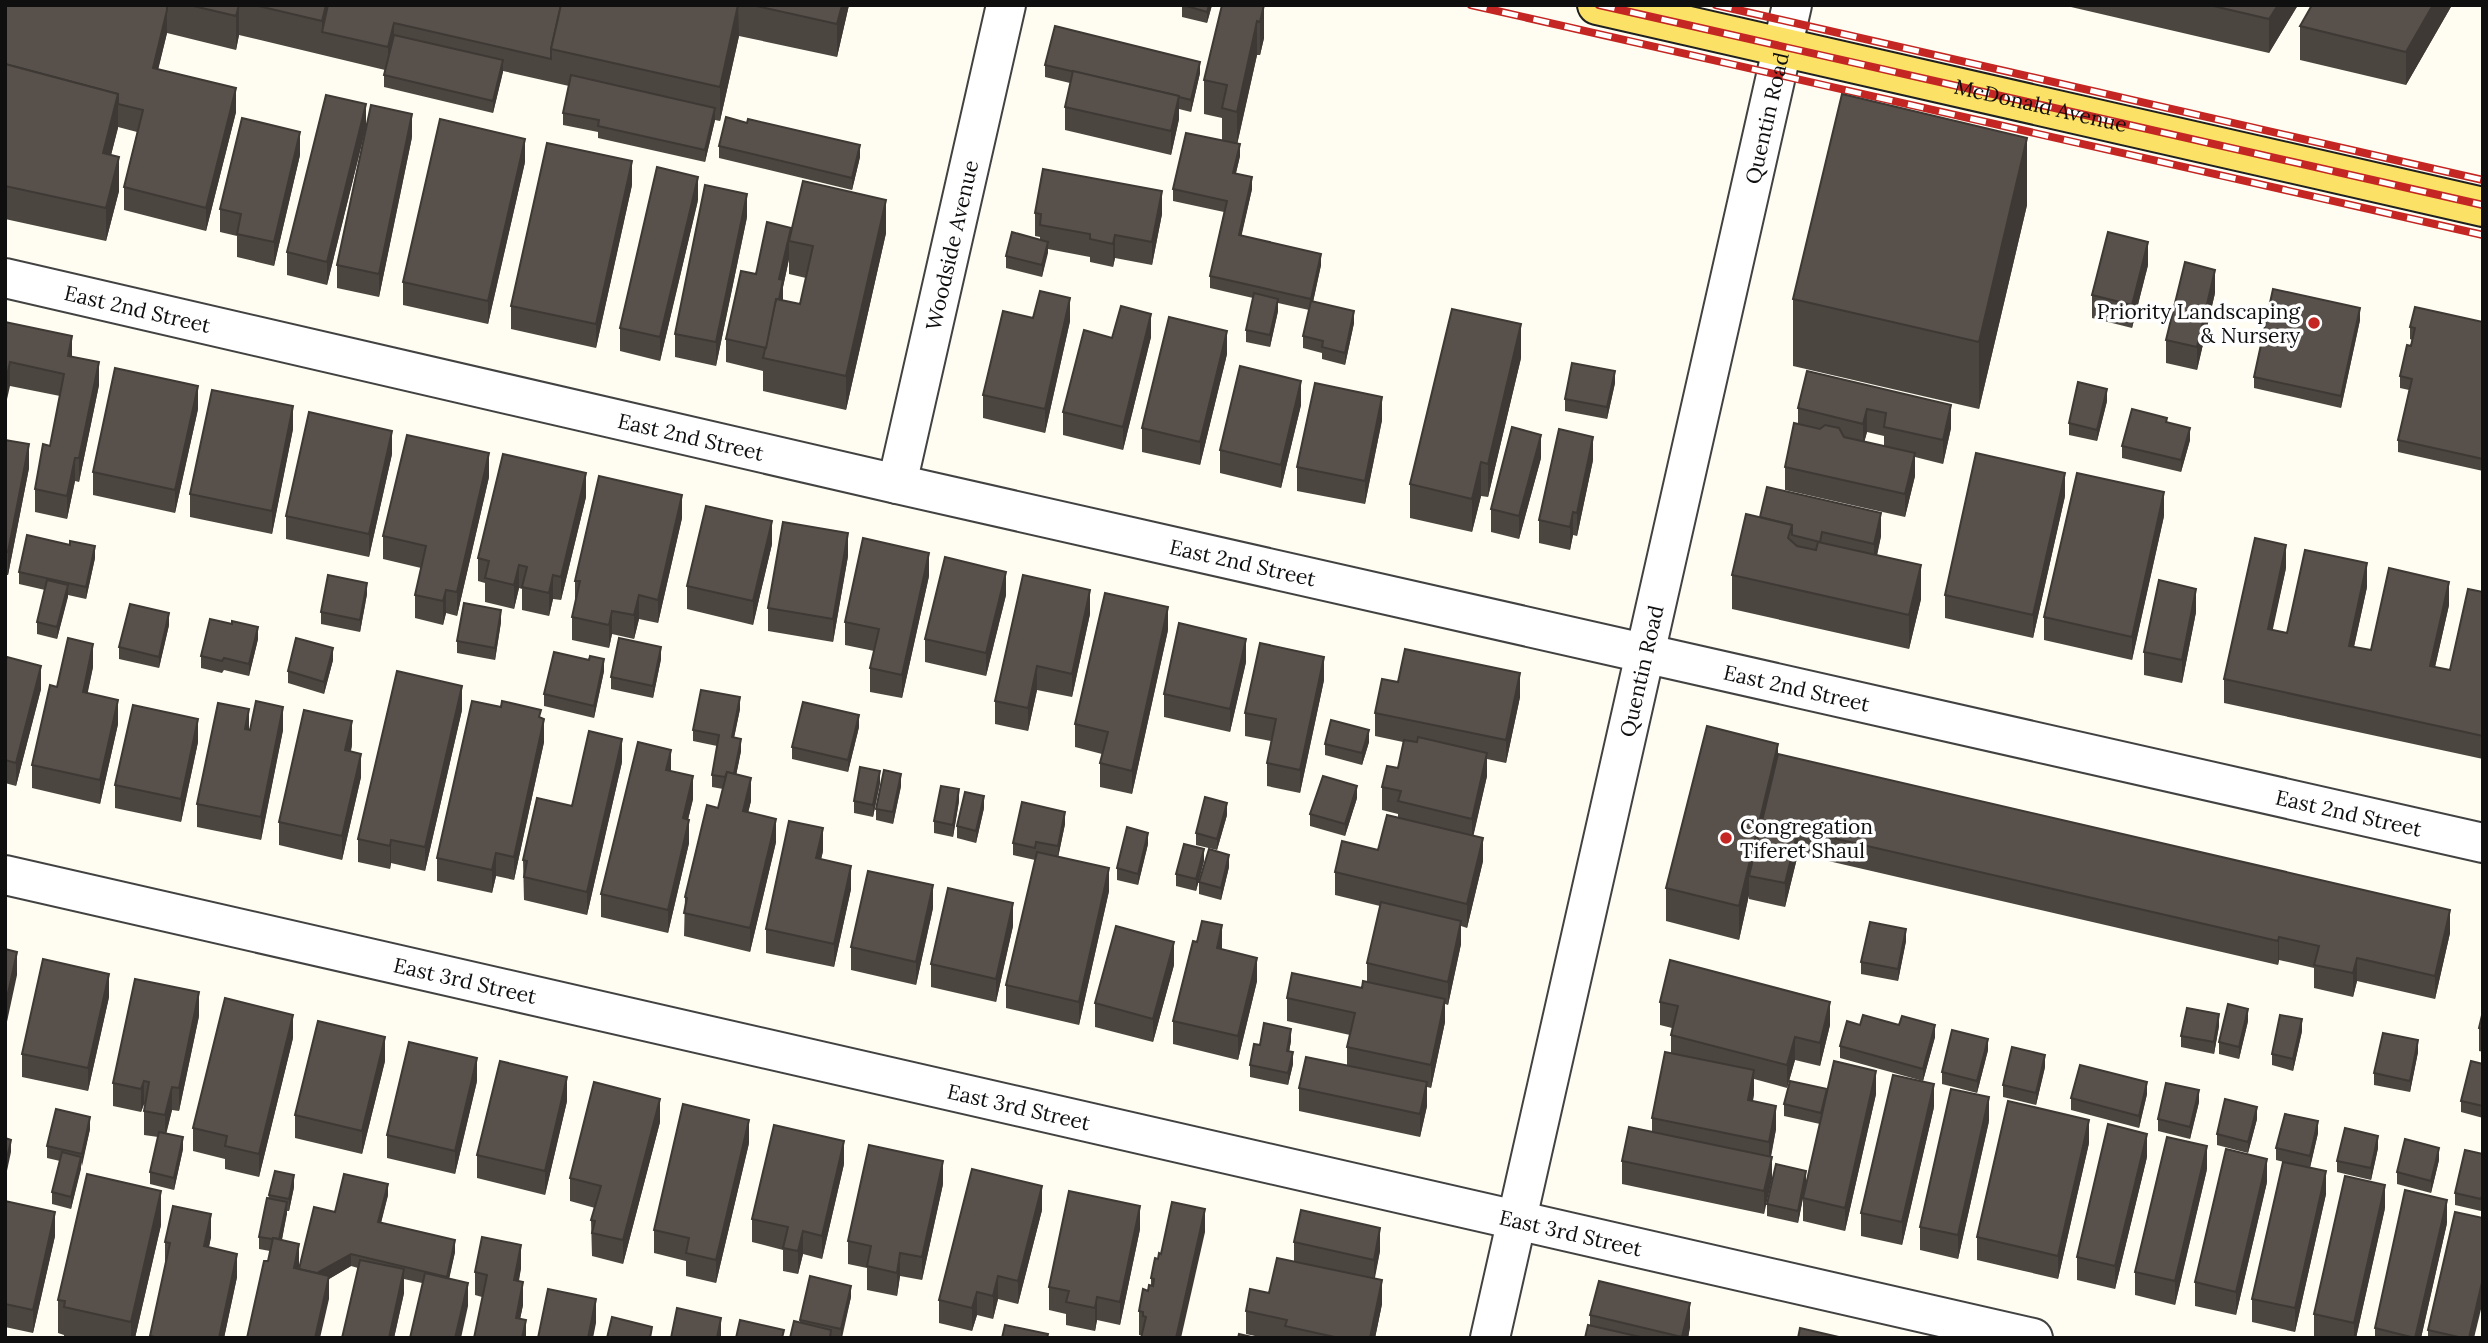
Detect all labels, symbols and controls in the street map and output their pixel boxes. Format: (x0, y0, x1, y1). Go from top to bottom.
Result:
street label: Quentin Road (1738, 49, 1794, 186)
street label: McDonald Avenue (1952, 72, 2130, 138)
street label: Woodside Avenue (919, 157, 984, 333)
street label: East 2nd Street (62, 279, 214, 339)
place label: Priority Landscaping & Nursery (2097, 298, 2300, 349)
marker: Priority Landscaping & Nursery (2306, 315, 2322, 331)
street label: East 2nd Street (615, 406, 767, 467)
street label: East 2nd Street (1167, 533, 1319, 592)
street label: Quentin Road (1613, 602, 1669, 739)
street label: East 2nd Street (1721, 658, 1873, 717)
street label: East 2nd Street (2273, 783, 2425, 842)
place label: Congregation Tiferet Shaul (1740, 813, 1873, 864)
marker: Congregation Tiferet Shaul (1718, 830, 1734, 846)
street label: East 3rd Street (391, 951, 540, 1010)
street label: East 3rd Street (945, 1077, 1094, 1136)
street label: East 3rd Street (1497, 1203, 1646, 1262)

